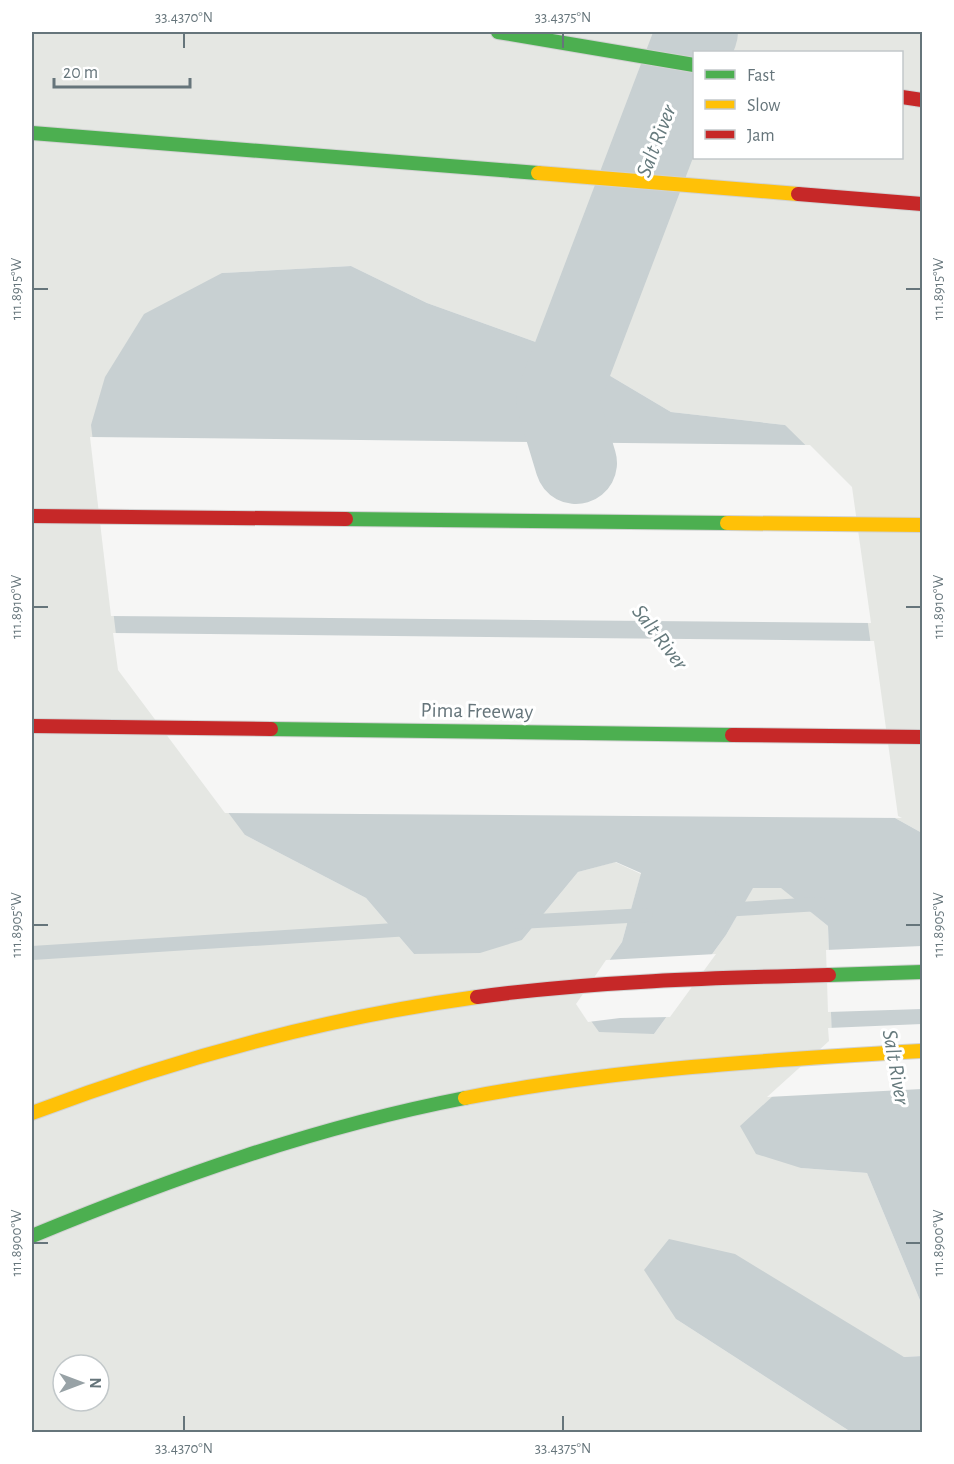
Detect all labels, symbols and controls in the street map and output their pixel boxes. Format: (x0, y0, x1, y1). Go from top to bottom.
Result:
text: 33.4370°N (155, 10, 213, 25)
text: 33.4375°N (535, 10, 591, 25)
scale bar (54, 51, 190, 89)
legend (693, 51, 903, 159)
text: 20 m (63, 64, 98, 82)
text: Fast (747, 67, 775, 85)
text: Slow (747, 97, 780, 115)
water label: Salt River (632, 101, 680, 180)
text: Jam (747, 127, 775, 145)
text: 111.8915°W (9, 257, 24, 320)
text: 111.8915°W (931, 257, 946, 320)
text: 111.8910°W (9, 574, 24, 639)
text: 111.8910°W (931, 574, 946, 639)
water label: Salt River (628, 600, 692, 674)
street label: Pima Freeway (420, 700, 534, 722)
text: 111.8905°W (9, 892, 24, 958)
text: 111.8905°W (931, 892, 946, 958)
water label: Salt River (879, 1028, 914, 1107)
text: 111.8900°W (9, 1209, 24, 1276)
text: 111.8900°W (931, 1209, 946, 1276)
north arrow (51, 1353, 111, 1413)
text: N (87, 1377, 103, 1389)
text: 33.4370°N (155, 1441, 213, 1456)
text: 33.4375°N (535, 1441, 591, 1456)

